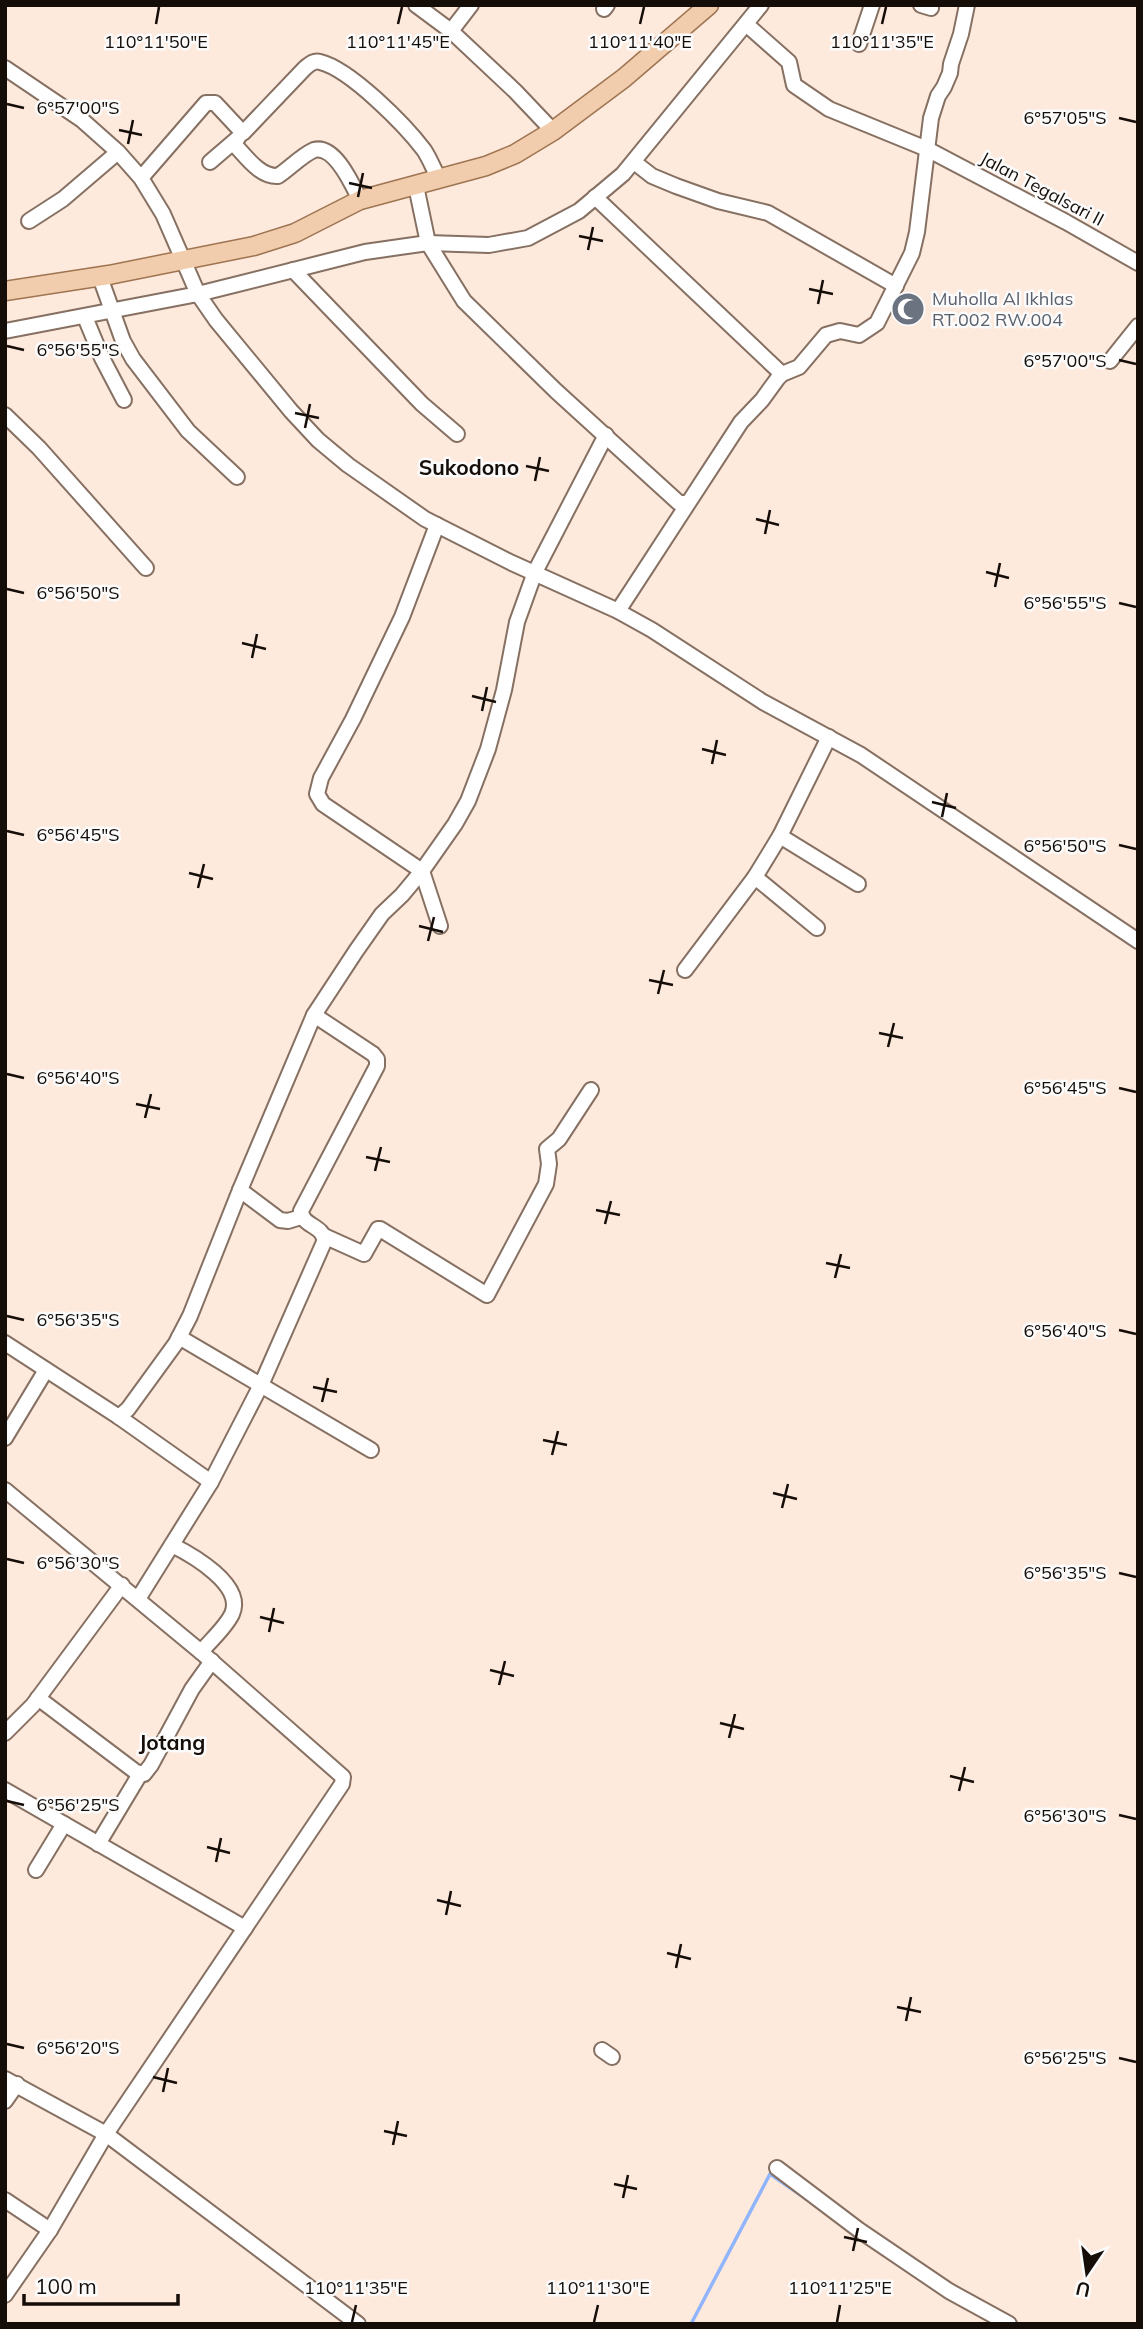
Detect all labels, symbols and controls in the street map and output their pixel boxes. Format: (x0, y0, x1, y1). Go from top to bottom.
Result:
text: 110°11'50"E (104, 30, 208, 53)
text: 110°11'45"E (346, 30, 450, 53)
text: 110°11'40"E (588, 30, 692, 53)
text: 110°11'35"E (830, 30, 934, 53)
text: 6°57'00"S (37, 96, 119, 119)
text: 6°57'05"S (1024, 106, 1106, 129)
street label: Jalan Tegalsari II (976, 146, 1108, 231)
place label: Muholla Al Ikhlas RT.002 RW.004 (932, 287, 1073, 331)
mosque icon: Muholla Al Ikhlas RT.002 RW.004 (889, 290, 927, 328)
text: 6°56'55"S (37, 338, 119, 361)
text: 6°57'00"S (1024, 349, 1106, 372)
district label: Sukodono (419, 454, 519, 480)
text: 6°56'50"S (37, 581, 119, 604)
text: 6°56'55"S (1024, 591, 1106, 614)
text: 6°56'45"S (37, 823, 119, 846)
text: 6°56'50"S (1024, 834, 1106, 857)
text: 6°56'40"S (37, 1066, 119, 1089)
text: 6°56'45"S (1024, 1076, 1106, 1099)
text: 6°56'35"S (37, 1308, 119, 1331)
text: 6°56'40"S (1024, 1319, 1106, 1342)
text: 6°56'30"S (37, 1551, 119, 1574)
text: 6°56'35"S (1024, 1561, 1106, 1584)
district label: Jotang (139, 1729, 205, 1755)
text: 6°56'25"S (37, 1793, 119, 1816)
text: 6°56'30"S (1024, 1804, 1106, 1827)
text: 6°56'20"S (37, 2036, 119, 2059)
text: 6°56'25"S (1024, 2046, 1106, 2069)
north arrow (1052, 2238, 1122, 2308)
scale bar (24, 2262, 178, 2306)
text: 100 m (35, 2273, 97, 2299)
text: 110°11'35"E (304, 2276, 408, 2299)
text: 110°11'30"E (546, 2276, 650, 2299)
text: 110°11'25"E (788, 2276, 892, 2299)
text: U (1074, 2276, 1093, 2303)

